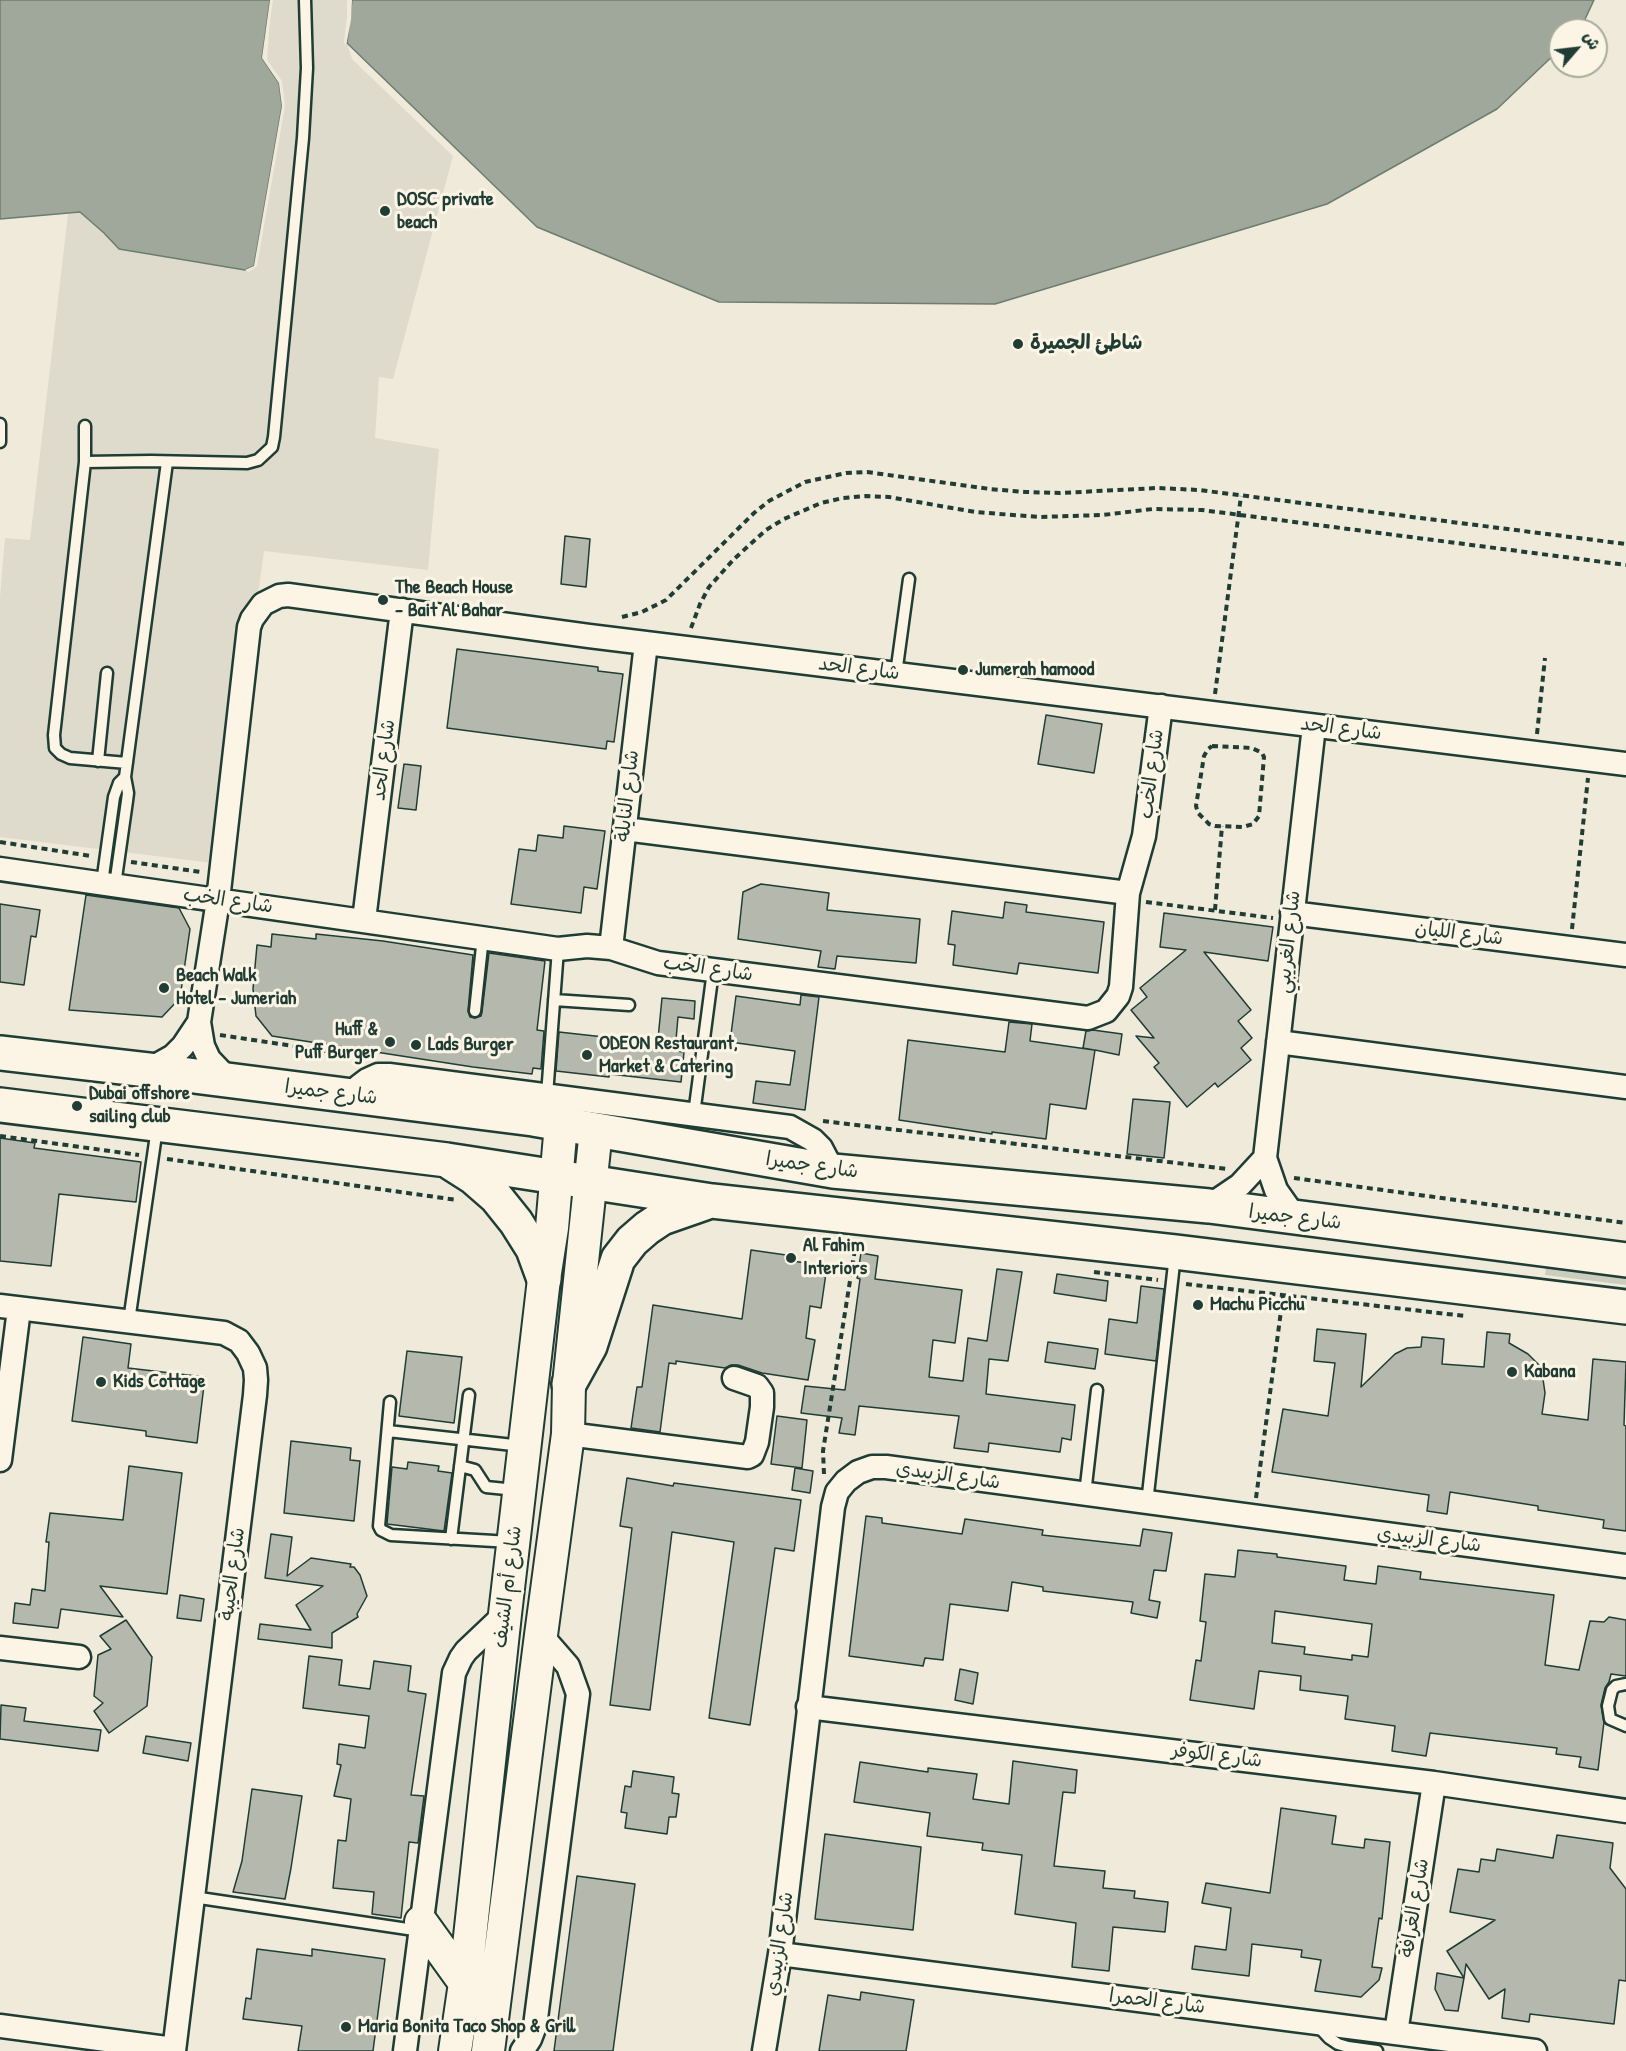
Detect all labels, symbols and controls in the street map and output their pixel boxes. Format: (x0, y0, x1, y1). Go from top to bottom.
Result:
north arrow (1548, 18, 1608, 78)
text: ش (1578, 28, 1606, 53)
place label: DOSC private beach (397, 188, 494, 235)
marker: DOSC private beach (378, 204, 392, 218)
place label: شاطئ الجميرة (1030, 332, 1142, 356)
marker: شاطئ الجميرة (1011, 337, 1025, 351)
place label: The Beach House - Bait Al Bahar (395, 576, 513, 623)
marker: The Beach House - Bait Al Bahar (376, 593, 390, 607)
street label: شارع الحد (817, 652, 901, 686)
place label: Jumerah hamood (975, 658, 1094, 682)
marker: Jumerah hamood (956, 663, 970, 677)
street label: شارع الحد (1299, 712, 1383, 746)
street label: شارع الحد (367, 718, 401, 802)
street label: شارع الخب (1135, 728, 1169, 820)
street label: شارع النايلة (611, 749, 645, 843)
street label: شارع الخب (182, 883, 274, 919)
street label: شارع الغريبي (1272, 889, 1306, 995)
street label: شارع الليان (1413, 917, 1505, 951)
street label: شارع الخب (662, 951, 754, 987)
place label: Beach Walk Hotel - Jumeriah (176, 964, 296, 1011)
marker: Beach Walk Hotel - Jumeriah (157, 981, 171, 995)
place label: Huff & Puff Burger (295, 1018, 378, 1065)
place label: ODEON Restaurant, Market & Catering (599, 1032, 738, 1079)
place label: Lads Burger (428, 1033, 514, 1057)
marker: Huff & Puff Burger (383, 1035, 397, 1049)
marker: Lads Burger (409, 1038, 423, 1052)
marker: ODEON Restaurant, Market & Catering (580, 1048, 594, 1062)
street label: شارع جميرا (283, 1075, 379, 1111)
place label: Dubai offshore sailing club (89, 1082, 190, 1129)
marker: Dubai offshore sailing club (70, 1099, 84, 1113)
street label: شارع جميرا (764, 1148, 860, 1184)
street label: شارع جميرا (1247, 1200, 1343, 1236)
place label: Al Fahim Interiors (803, 1234, 867, 1281)
marker: Al Fahim Interiors (784, 1251, 798, 1265)
place label: Machu Picchu (1210, 1293, 1305, 1317)
marker: Machu Picchu (1191, 1298, 1205, 1312)
place label: Kabana (1524, 1360, 1575, 1384)
marker: Kabana (1505, 1365, 1519, 1379)
place label: Kids Cottage (113, 1370, 206, 1394)
marker: Kids Cottage (94, 1375, 108, 1389)
street label: شارع الزبيدي (894, 1457, 1002, 1495)
street label: شارع الزبيدي (1375, 1522, 1483, 1558)
street label: شارع أم الشيف (489, 1524, 527, 1650)
street label: شارع الحيبة (215, 1526, 251, 1622)
street label: شارع الكوفر (1171, 1739, 1263, 1773)
street label: شارع الغرافة (1395, 1857, 1435, 1959)
street label: شارع الزبيدي (761, 1890, 799, 1998)
street label: شارع الحمرا (1107, 1984, 1207, 2020)
place label: Maria Bonita Taco Shop & Grill (358, 2015, 575, 2039)
marker: Maria Bonita Taco Shop & Grill (339, 2020, 353, 2034)

